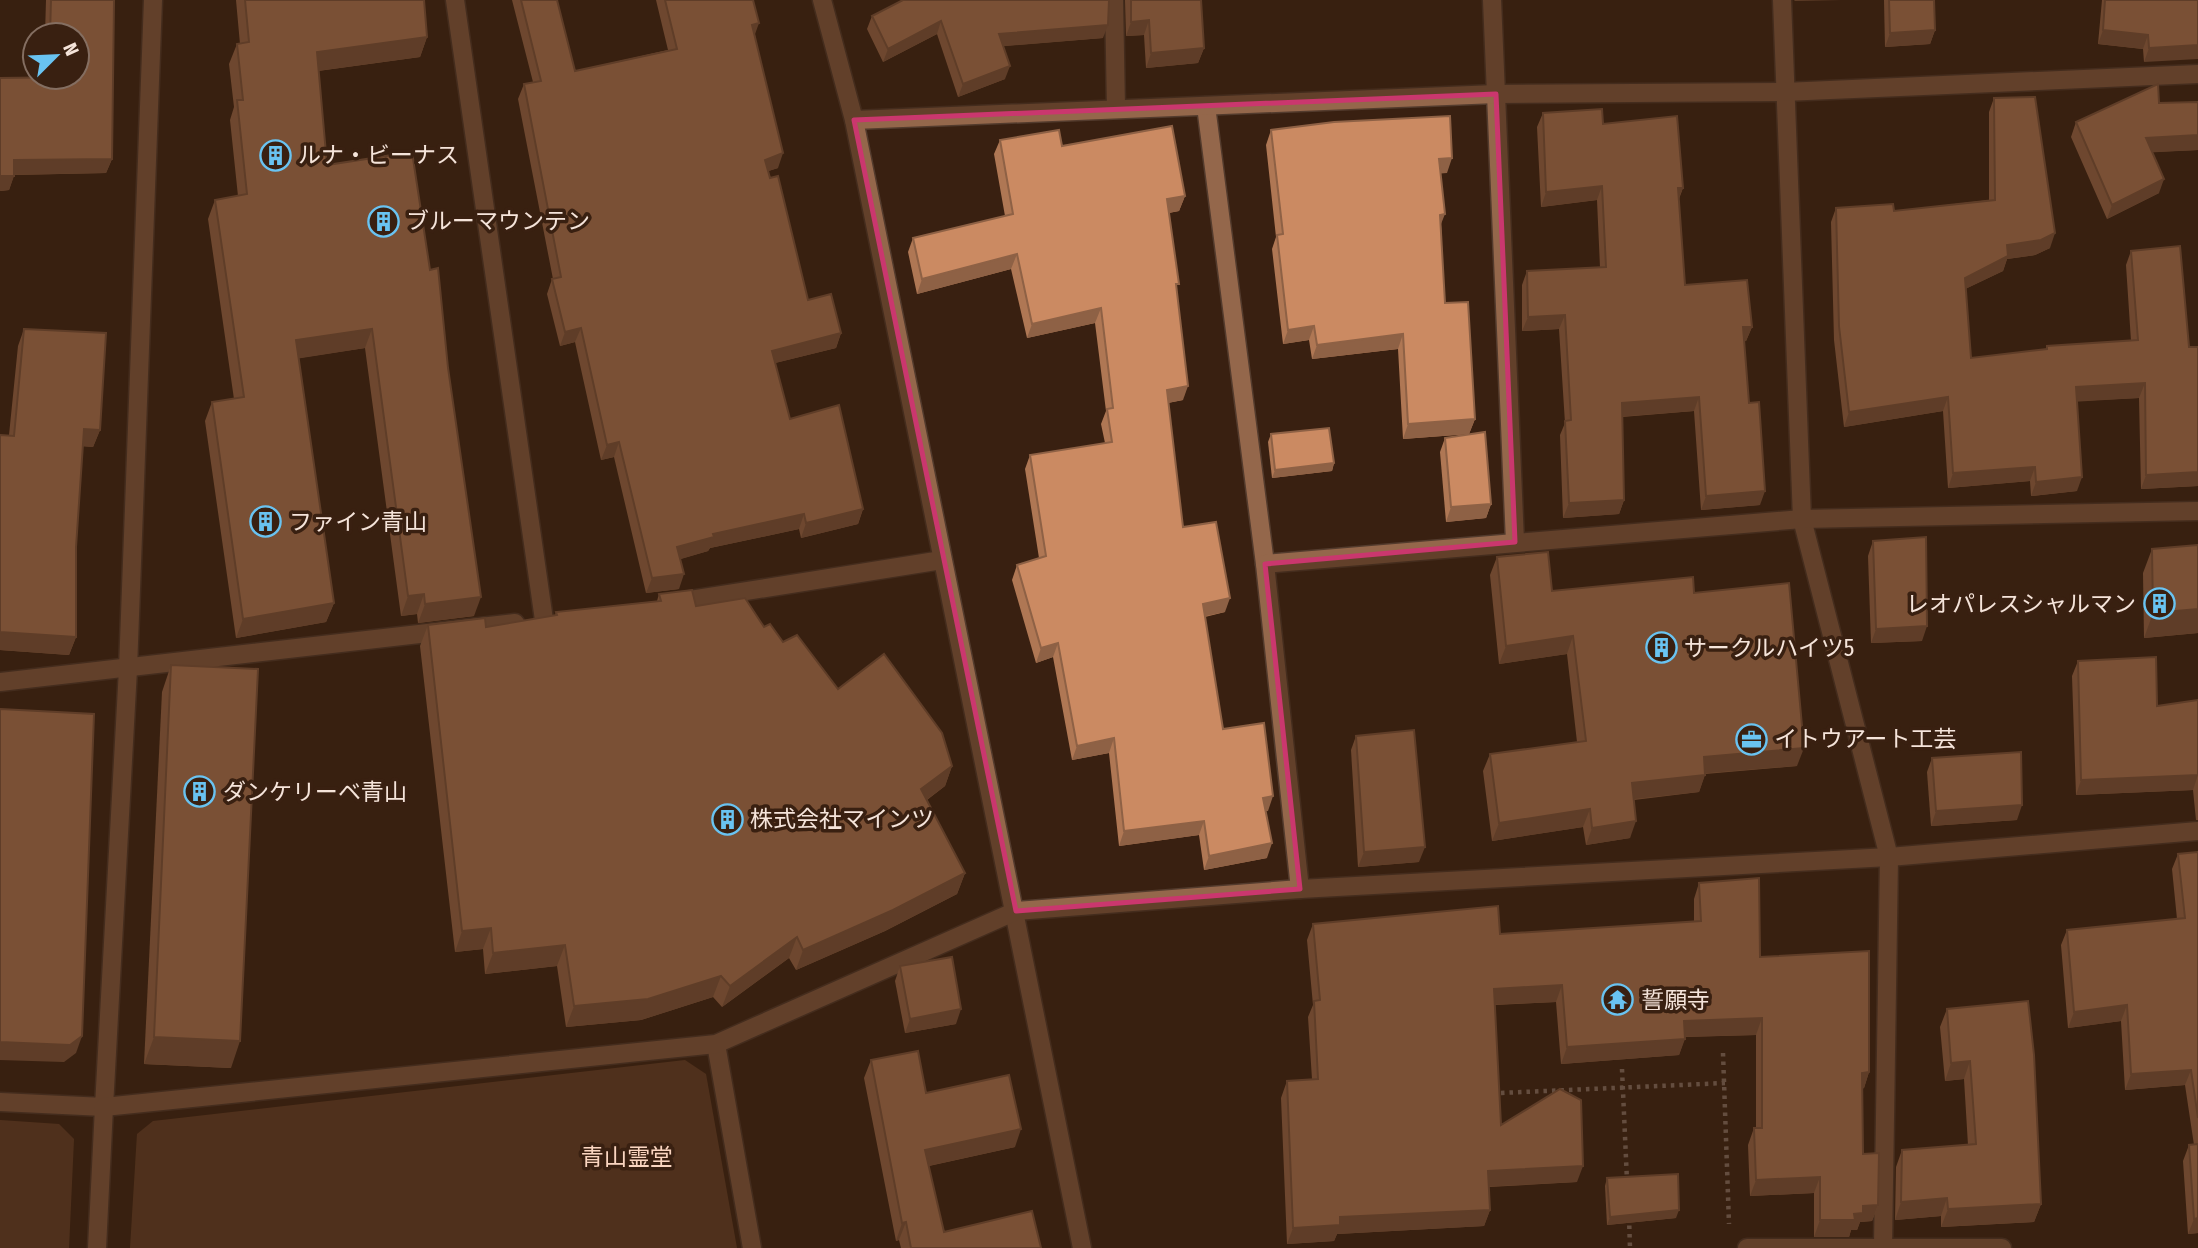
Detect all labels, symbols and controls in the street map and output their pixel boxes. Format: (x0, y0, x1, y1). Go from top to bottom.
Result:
north arrow (21, 21, 91, 91)
text: N (58, 39, 84, 59)
building icon: ルナ・ビーナス (258, 138, 292, 172)
place label: ルナ・ビーナス (298, 141, 459, 169)
building icon: ブルーマウンテン (366, 204, 400, 238)
place label: ブルーマウンテン (406, 207, 590, 235)
building icon: ファイン青山 (249, 505, 283, 539)
place label: ファイン青山 (289, 508, 427, 536)
building icon: レオパレスシャルマン (2142, 587, 2176, 621)
place label: レオパレスシャルマン (1906, 590, 2136, 618)
building icon: サークルハイツ5 (1644, 631, 1678, 665)
place label: サークルハイツ5 (1684, 634, 1854, 662)
office icon: イトウアート工芸 (1734, 722, 1768, 756)
place label: イトウアート工芸 (1774, 725, 1957, 753)
building icon: ダンケリーベ青山 (183, 775, 217, 809)
place label: ダンケリーベ青山 (223, 778, 407, 806)
building icon: 株式会社マインツ (710, 802, 744, 836)
place label: 株式会社マインツ (750, 805, 934, 833)
temple icon: 誓願寺 (1601, 983, 1635, 1017)
place label: 誓願寺 (1641, 986, 1710, 1014)
park label: 青山霊堂 (581, 1143, 673, 1171)

